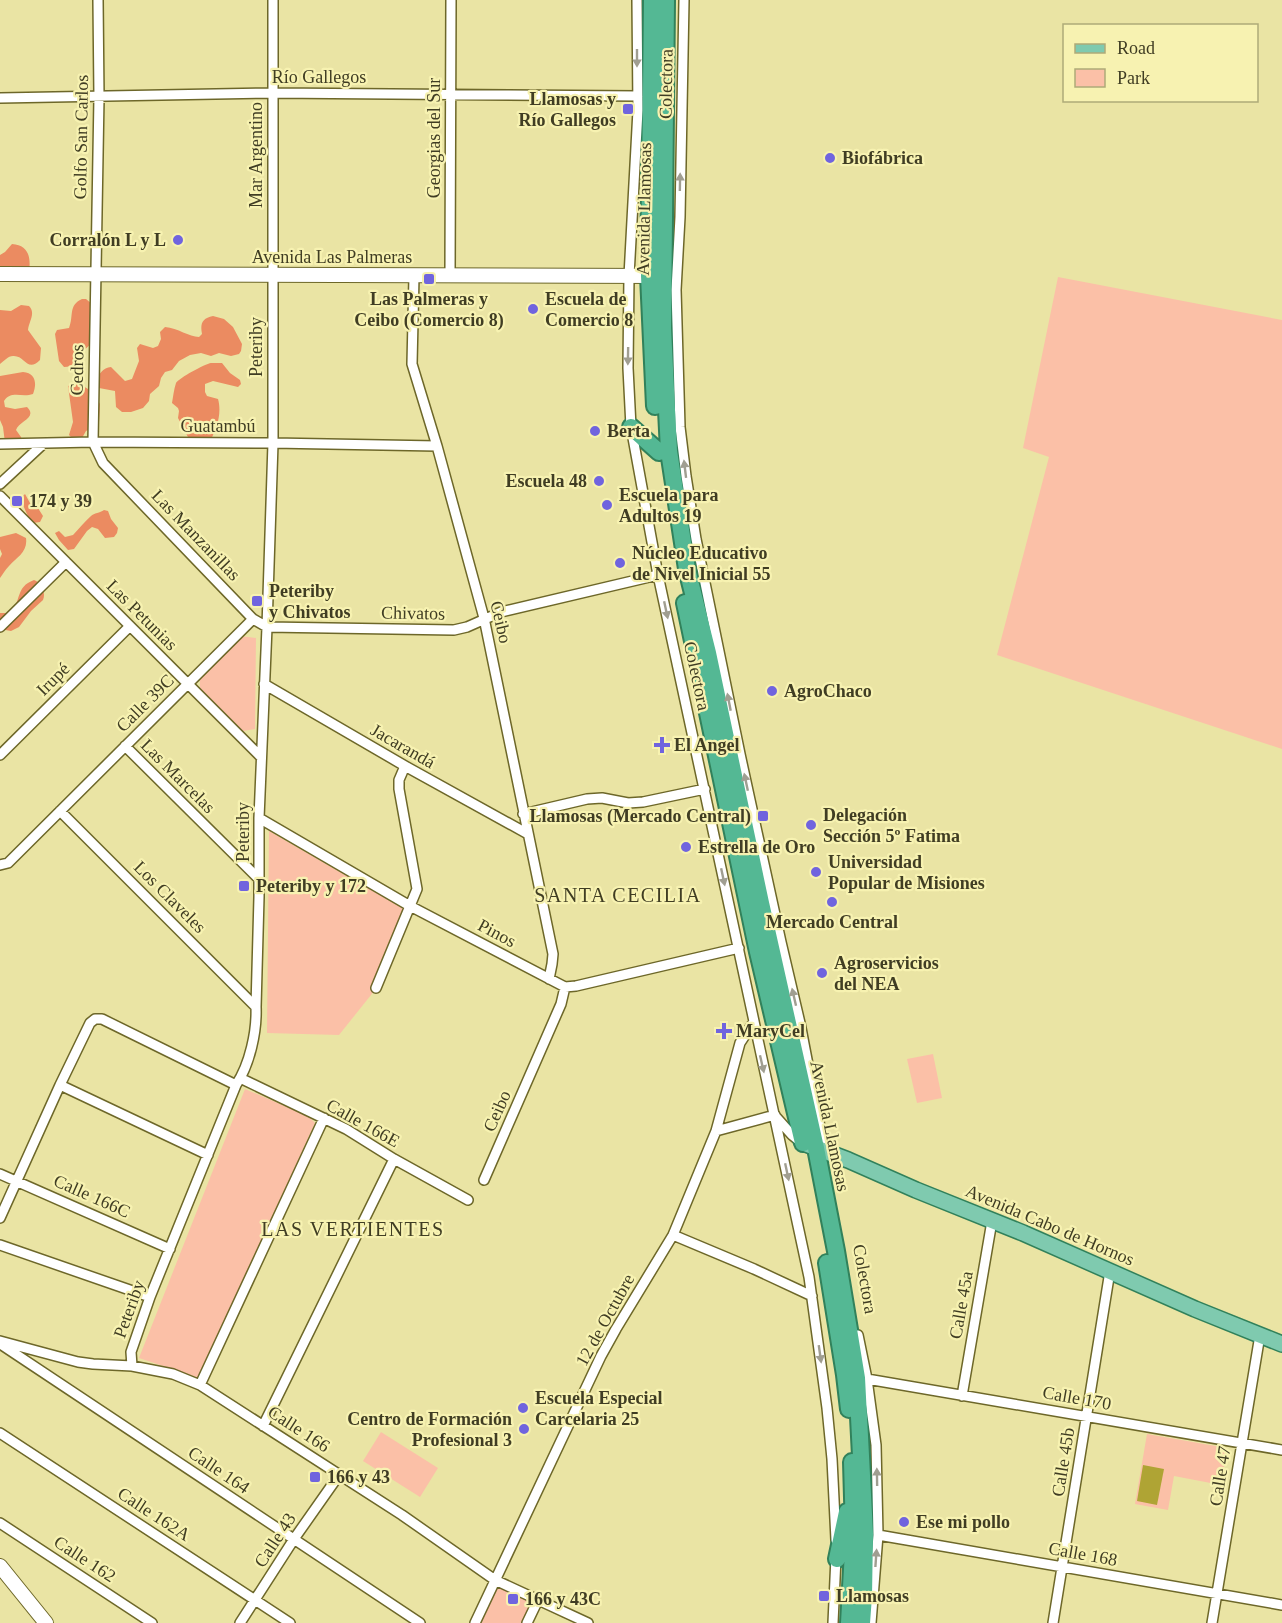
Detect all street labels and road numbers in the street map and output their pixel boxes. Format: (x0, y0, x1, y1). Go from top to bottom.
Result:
street label: Colectora (655, 49, 677, 119)
street label: Río Gallegos (272, 67, 366, 87)
street label: Golfo San Carlos (70, 74, 92, 200)
street label: Georgias del Sur (424, 78, 444, 198)
street label: Mar Argentino (246, 102, 266, 208)
street label: Avenida Llamosas (633, 142, 655, 276)
street label: Avenida Las Palmeras (252, 247, 412, 267)
street label: Peteriby (246, 317, 266, 377)
street label: Cedros (67, 344, 87, 396)
street label: Guatambú (181, 416, 255, 436)
street label: Las Manzanillas (148, 485, 244, 585)
street label: Las Petunias (103, 576, 181, 654)
street label: Ceibo (486, 599, 516, 645)
street label: Chivatos (381, 602, 445, 624)
street label: Colectora (680, 640, 714, 712)
street label: Irupé (32, 658, 74, 700)
street label: Calle 39C (112, 670, 178, 736)
street label: Jacarandá (367, 720, 439, 772)
street label: Las Marcelas (137, 735, 219, 817)
street label: Peteriby (233, 802, 253, 862)
street label: Los Claveles (130, 857, 210, 937)
street label: Pinos (475, 915, 519, 951)
street label: Avenida Llamosas (806, 1059, 854, 1193)
street label: Ceibo (479, 1087, 515, 1135)
street label: Calle 166E (323, 1095, 403, 1151)
street label: Calle 166C (51, 1170, 133, 1222)
street label: Avenida Cabo de Hornos (963, 1180, 1137, 1270)
street label: Colectora (849, 1243, 881, 1315)
street label: Calle 45a (945, 1270, 977, 1340)
street label: 12 de Octubre (572, 1271, 638, 1369)
street label: Peteriby (109, 1277, 149, 1341)
street label: Calle 170 (1041, 1382, 1113, 1414)
street label: Calle 166 (264, 1402, 334, 1456)
street label: Calle 45b (1048, 1426, 1078, 1498)
street label: Calle 164 (185, 1442, 253, 1498)
street label: Calle 47 (1205, 1445, 1235, 1507)
street label: Calle 162A (114, 1483, 194, 1545)
street label: Calle 43 (250, 1509, 300, 1571)
street label: Calle 162 (50, 1532, 120, 1586)
street label: Calle 168 (1047, 1538, 1119, 1570)

